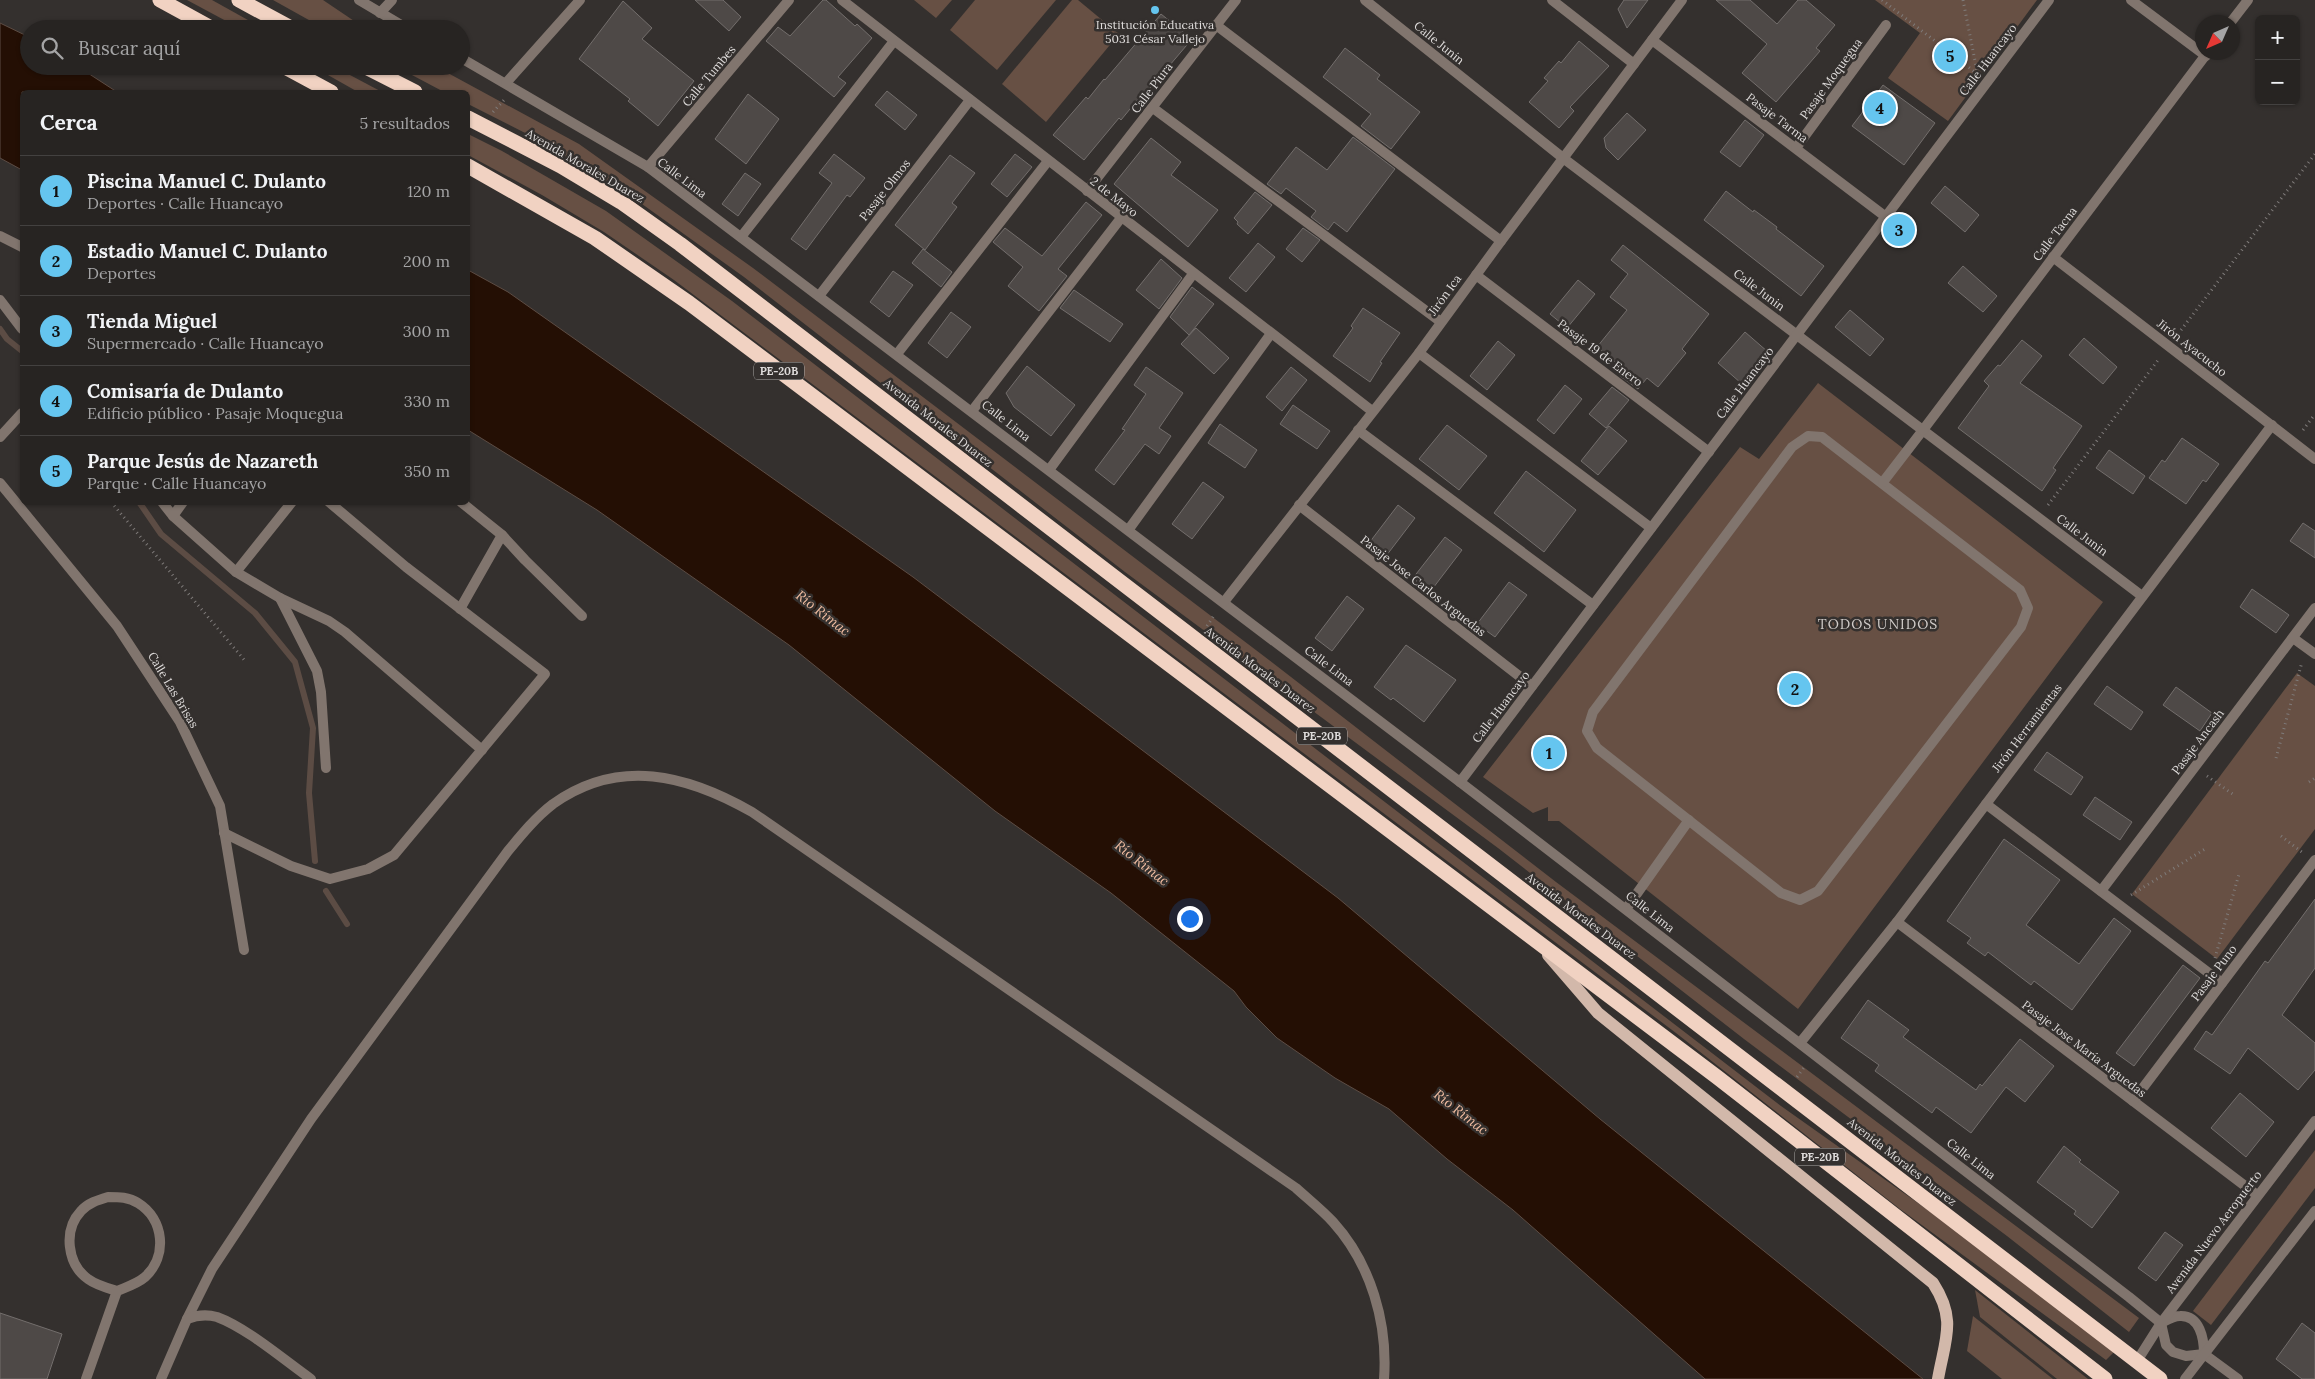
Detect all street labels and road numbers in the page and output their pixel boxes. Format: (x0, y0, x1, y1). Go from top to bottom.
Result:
street label: Calle Junin (1411, 18, 1467, 67)
street label: Calle Huancayo (1956, 21, 2020, 99)
street label: Pasaje Moquegua (1796, 35, 1865, 122)
street label: Calle Tumbes (679, 42, 739, 109)
street label: Calle Piura (1128, 59, 1176, 116)
street label: Pasaje Tarma (1743, 89, 1811, 146)
street label: Avenida Morales Duarez (522, 125, 647, 206)
street label: Calle Lima (655, 154, 710, 201)
street label: Pasaje Olmos (856, 156, 914, 223)
street label: 2 de Mayo (1087, 173, 1141, 220)
street label: Calle Tacna (2029, 204, 2080, 264)
street label: Calle Junin (1731, 265, 1788, 314)
street label: Jirón Ica (1424, 271, 1464, 319)
street label: Jirón Ayacucho (2154, 315, 2230, 380)
street label: Pasaje 19 de Enero (1555, 316, 1646, 389)
street label: Calle Huancayo (1713, 344, 1777, 422)
road number: PE-20B (754, 362, 804, 380)
street label: Avenida Morales Duarez (880, 375, 996, 470)
street label: Calle Lima (979, 397, 1034, 444)
street label: Calle Junin (2054, 510, 2111, 559)
street label: Pasaje Jose Carlos Arguedas (1358, 532, 1489, 640)
street label: Avenida Morales Duarez (1201, 622, 1319, 716)
street label: Calle Lima (1302, 642, 1357, 689)
street label: Calle Las Brisas (145, 649, 202, 731)
street label: Calle Huancayo (1469, 668, 1533, 746)
street label: Jirón Herramientas (1988, 680, 2065, 776)
street label: Pasaje Ancash (2168, 706, 2227, 777)
road number: PE-20B (1297, 728, 1347, 744)
street label: Avenida Morales Duarez (1522, 868, 1640, 962)
street label: Calle Lima (1623, 888, 1678, 935)
street label: Pasaje Puno (2188, 942, 2240, 1004)
street label: Pasaje Jose María Arguedas (2019, 997, 2150, 1100)
street label: Avenida Morales Duarez (1844, 1114, 1960, 1209)
street label: Calle Lima (1944, 1135, 1999, 1182)
road number: PE-20B (1795, 1148, 1845, 1166)
street label: Avenida Nuevo Aeropuerto (2162, 1167, 2265, 1297)

